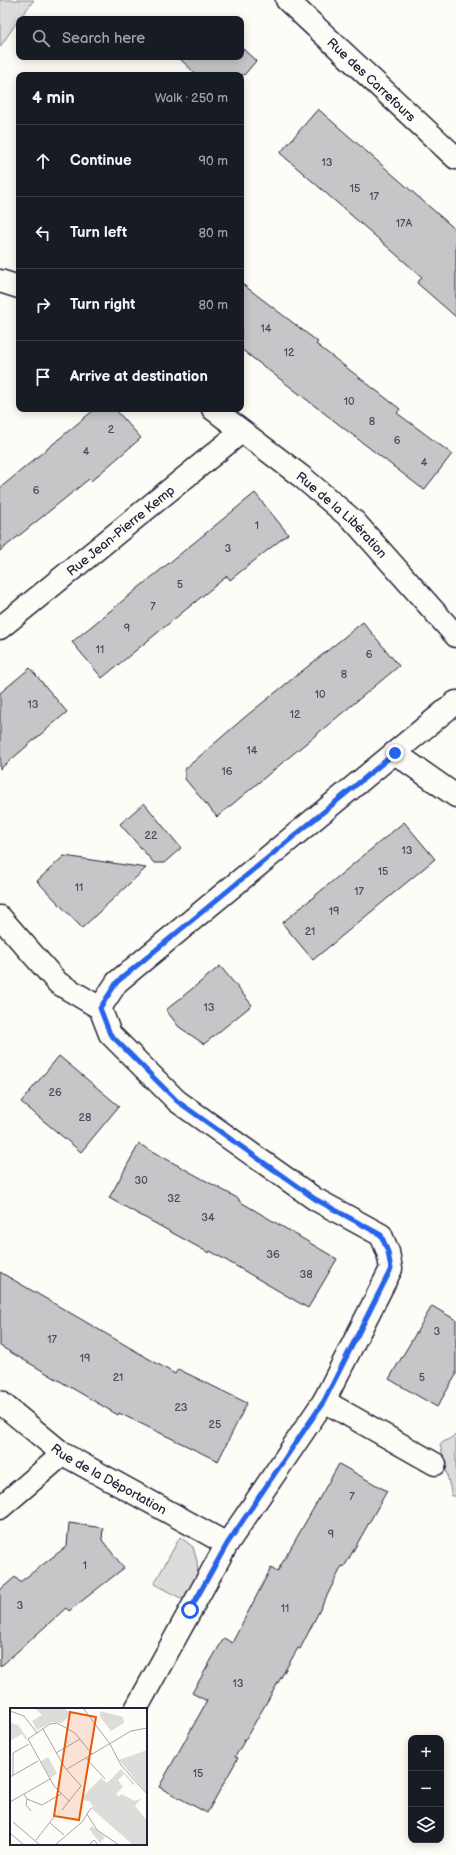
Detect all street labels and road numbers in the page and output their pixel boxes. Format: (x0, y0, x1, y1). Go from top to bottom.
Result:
street label: Rue des Carrefours (323, 35, 419, 126)
street label: Rue de la Libération (293, 469, 390, 562)
street label: Rue Jean-Pierre Kemp (64, 482, 178, 580)
street label: Rue de la Déportation (48, 1441, 169, 1518)

